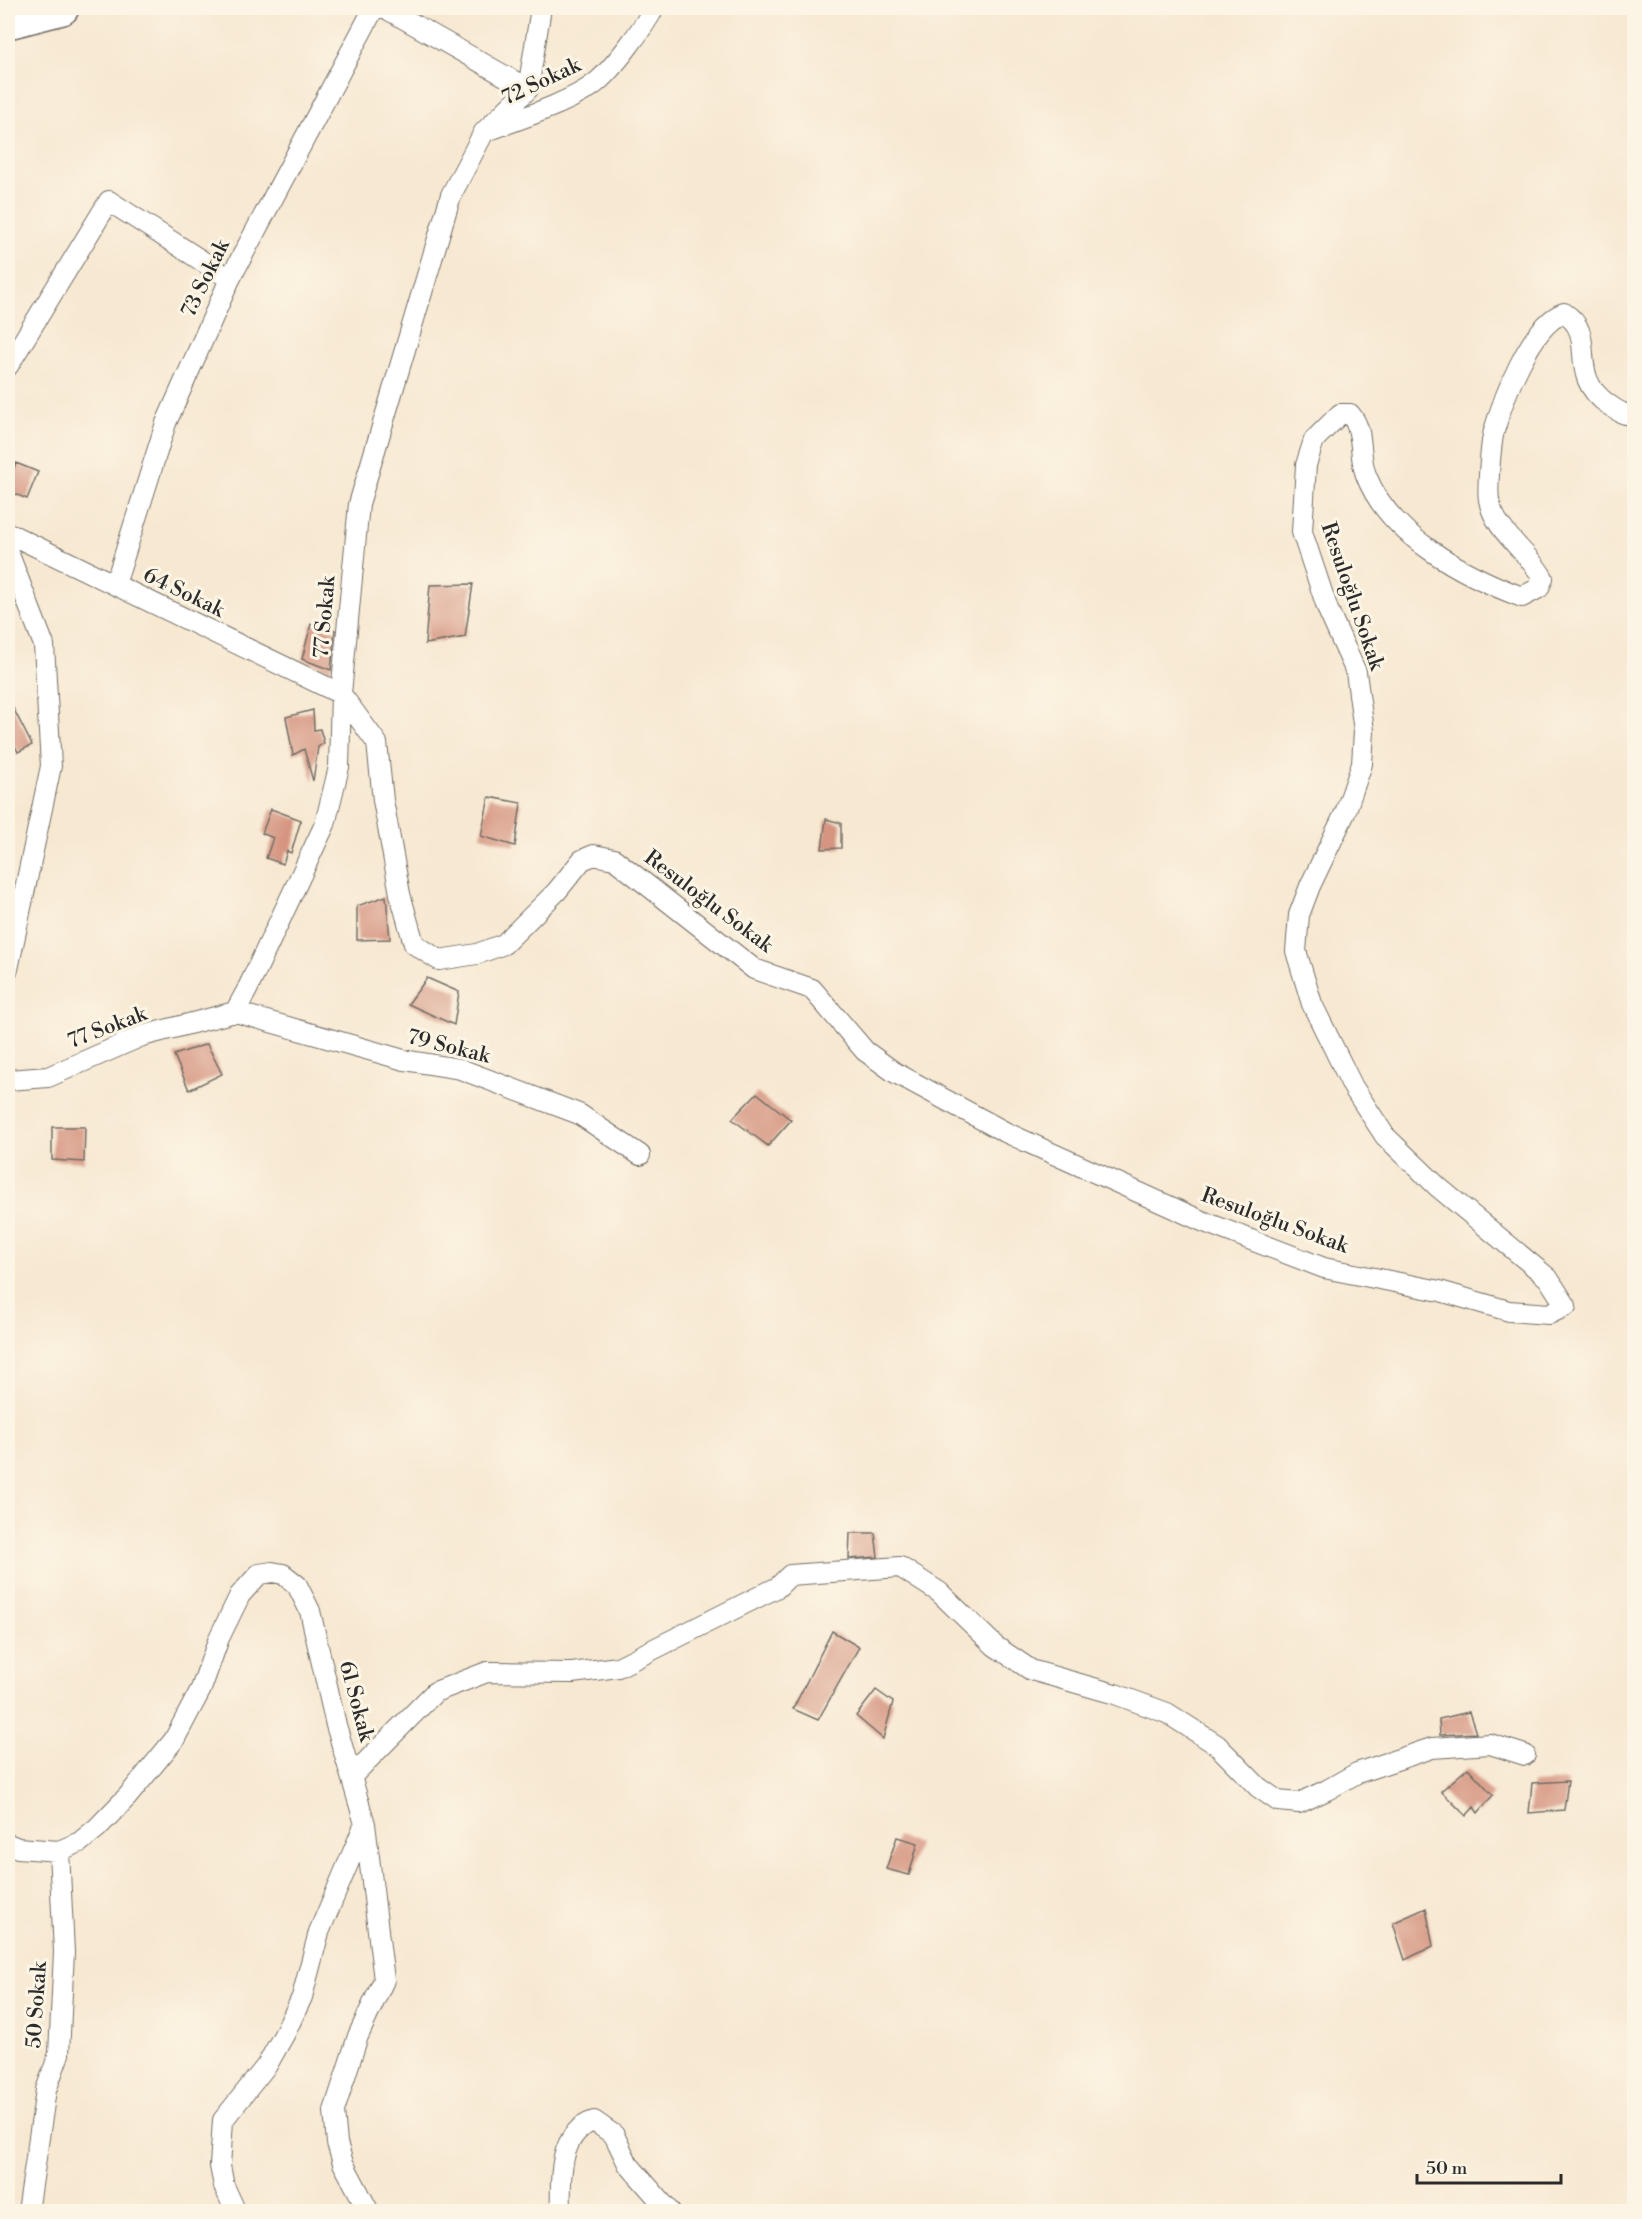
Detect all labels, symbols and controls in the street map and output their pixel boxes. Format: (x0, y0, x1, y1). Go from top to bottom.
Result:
street label: 72 Sokak (498, 52, 586, 111)
street label: 73 Sokak (176, 234, 236, 322)
street label: Resuloğlu Sokak (1315, 519, 1390, 675)
street label: 64 Sokak (139, 562, 229, 624)
street label: 77 Sokak (308, 574, 342, 659)
street label: Resuloğlu Sokak (639, 845, 779, 959)
street label: 77 Sokak (64, 1001, 152, 1055)
street label: 79 Sokak (405, 1024, 494, 1070)
street label: Resuloğlu Sokak (1198, 1182, 1353, 1260)
street label: 61 Sokak (333, 1658, 380, 1746)
street label: 50 Sokak (21, 1960, 53, 2049)
scale bar (1417, 2147, 1561, 2185)
text: 50 m (1426, 2157, 1468, 2180)

